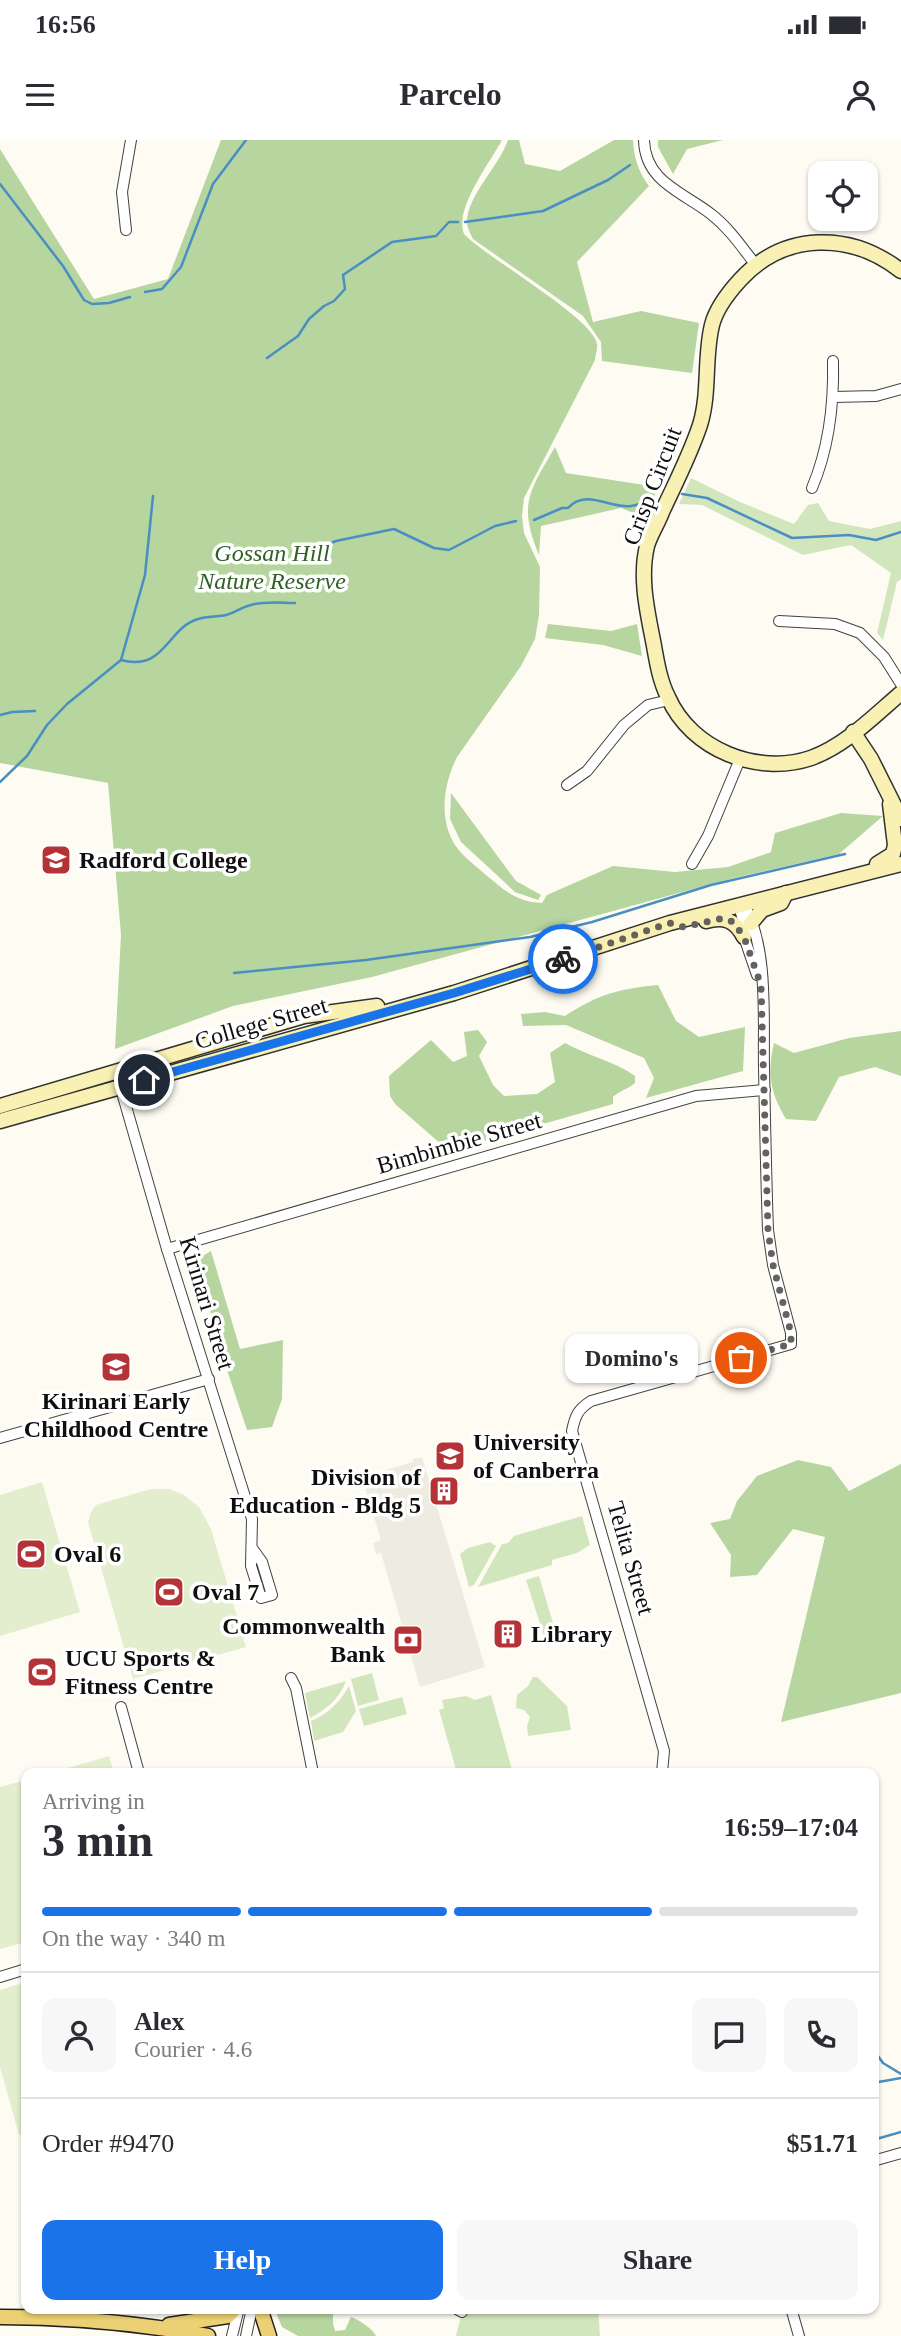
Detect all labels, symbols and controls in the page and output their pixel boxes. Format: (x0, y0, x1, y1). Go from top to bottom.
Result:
text: 16:56 (35, 10, 96, 39)
icon: menu (21, 76, 59, 114)
text: Parcelo (399, 76, 502, 112)
icon: person (842, 76, 880, 114)
map controls (808, 161, 878, 231)
button: locate (808, 161, 878, 231)
street label: Crisp Circuit (618, 423, 687, 549)
park label: Gossan Hill Nature Reserve (197, 540, 346, 594)
school or university icon: Radford College (39, 843, 73, 877)
place label: Radford College (79, 847, 248, 873)
courier (528, 924, 598, 994)
icon: bike (544, 940, 582, 978)
street label: College Street (192, 992, 331, 1054)
pin (114, 1050, 174, 1110)
icon: home (125, 1061, 163, 1099)
street label: Bimbimbie Street (374, 1107, 545, 1179)
street label: Kirinari Street (174, 1233, 240, 1373)
pin (711, 1328, 771, 1388)
callout: Domino's (566, 1334, 699, 1382)
icon: bag (722, 1339, 760, 1377)
text: Domino's (585, 1346, 678, 1371)
school or university icon: Kirinari Early Childhood Centre (99, 1350, 133, 1384)
place label: Kirinari Early Childhood Centre (24, 1388, 208, 1442)
place label: University of Canberra (473, 1429, 599, 1483)
school or university icon: University of Canberra (433, 1439, 467, 1473)
place label: Division of Education - Bldg 5 (230, 1464, 422, 1518)
building icon: Division of Education - Bldg 5 (427, 1474, 461, 1508)
street label: Telita Street (602, 1499, 660, 1618)
sports icon: Oval 6 (14, 1537, 48, 1571)
place label: Oval 6 (54, 1541, 121, 1567)
sports icon: Oval 7 (152, 1575, 186, 1609)
place label: Oval 7 (192, 1579, 259, 1605)
place label: Commonwealth Bank (222, 1613, 386, 1667)
building icon: Library (491, 1617, 525, 1651)
place label: Library (531, 1621, 612, 1647)
bank icon: Commonwealth Bank (391, 1623, 425, 1657)
place label: UCU Sports & Fitness Centre (65, 1645, 216, 1699)
sports icon: UCU Sports & Fitness Centre (25, 1655, 59, 1689)
text: Arriving in (42, 1789, 145, 1814)
text: 16:59–17:04 (724, 1813, 858, 1842)
text: 3 min (42, 1815, 153, 1866)
text: On the way · 340 m (42, 1926, 225, 1951)
button: person (42, 1998, 116, 2072)
button: chat (692, 1998, 766, 2072)
button: phone (784, 1998, 858, 2072)
text: Alex (134, 2007, 185, 2036)
text: Courier · 4.6 (134, 2037, 252, 2062)
text: Order #9470 (42, 2129, 174, 2158)
text: $51.71 (787, 2129, 858, 2158)
button: Help (42, 2220, 443, 2300)
button: Share (457, 2220, 858, 2300)

